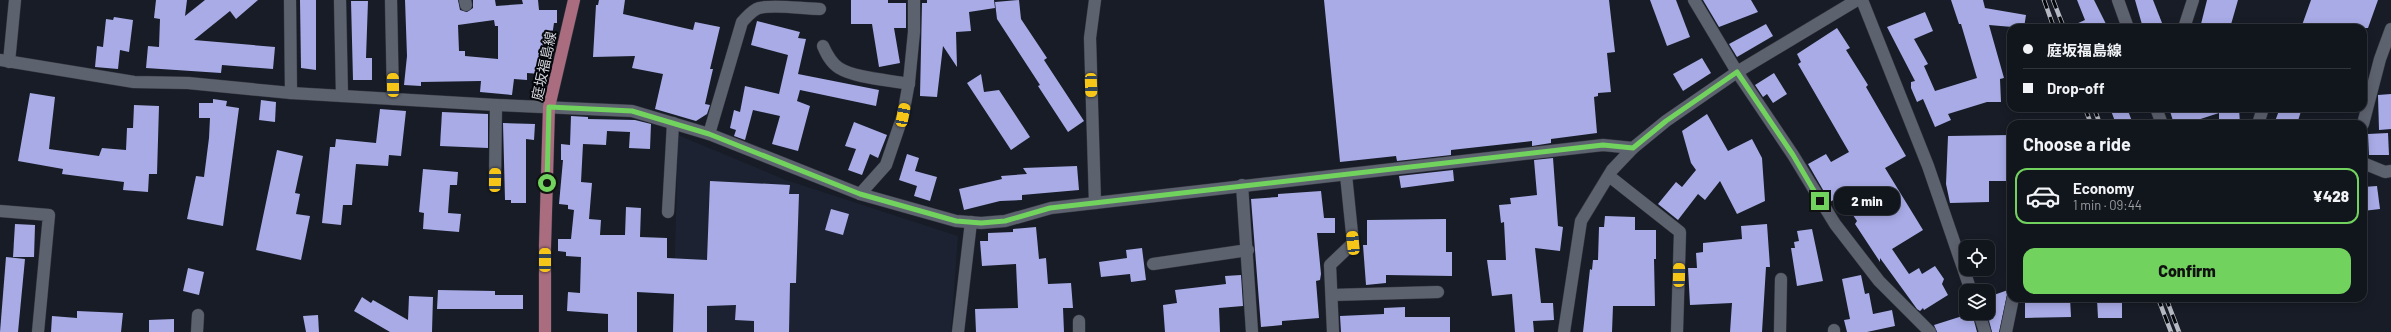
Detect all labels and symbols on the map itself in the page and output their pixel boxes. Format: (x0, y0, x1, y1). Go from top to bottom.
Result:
street label: 庭坂福島線 (528, 30, 559, 102)
car (387, 73, 399, 97)
car (1085, 73, 1097, 97)
car (895, 102, 911, 128)
car (489, 168, 501, 192)
route start (538, 174, 556, 192)
callout: 2 min (1834, 187, 1900, 215)
route end (1811, 192, 1829, 210)
car (1346, 230, 1360, 256)
car (539, 248, 551, 272)
car (1673, 263, 1685, 287)

